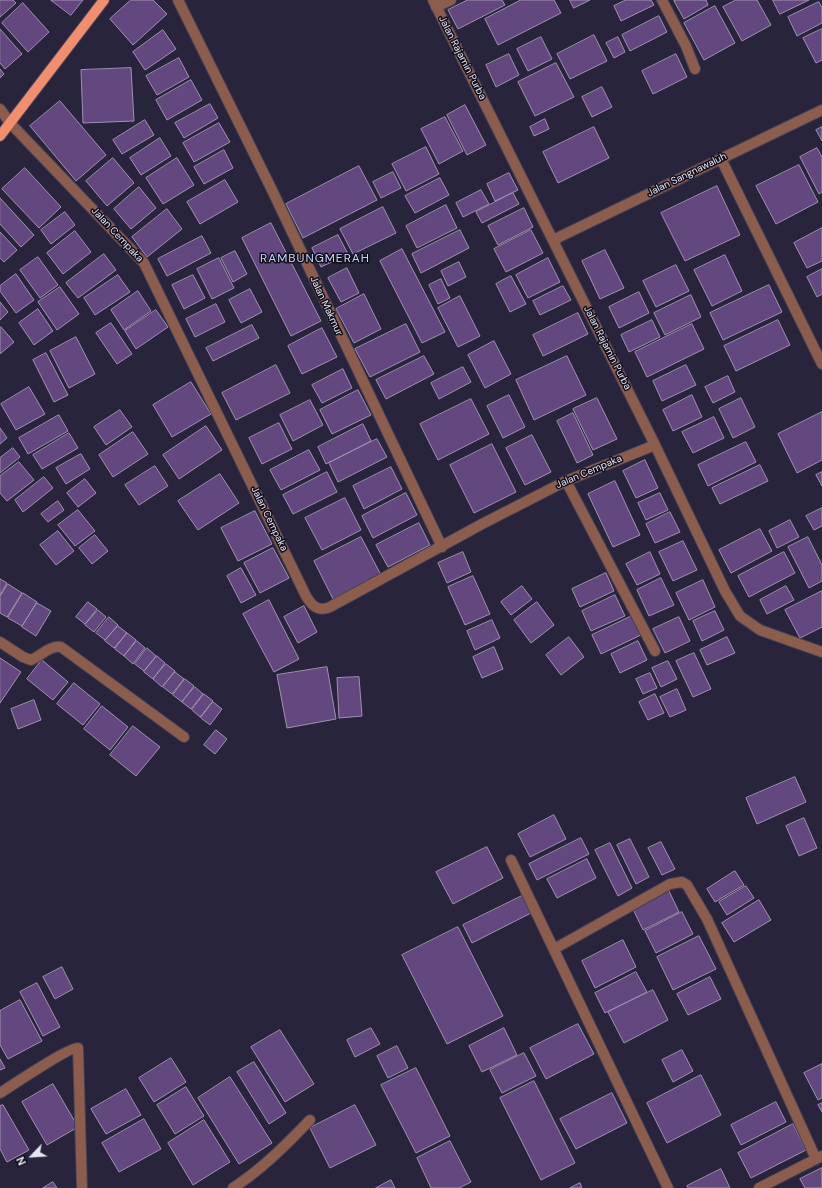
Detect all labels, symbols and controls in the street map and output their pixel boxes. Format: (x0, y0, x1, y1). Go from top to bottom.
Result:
street label: Jalan Rajamin Purba (436, 14, 488, 102)
street label: Jalan Sangnawaluh (645, 151, 729, 199)
street label: Jalan Cempaka (89, 205, 145, 265)
district label: RAMBUNGMERAH (260, 252, 370, 266)
street label: Jalan Makmur (307, 275, 345, 337)
street label: Jalan Rajamin Purba (581, 304, 633, 392)
street label: Jalan Cempaka (554, 453, 624, 491)
street label: Jalan Cempaka (248, 485, 290, 553)
north arrow (12, 1136, 52, 1176)
text: N (13, 1154, 29, 1168)

